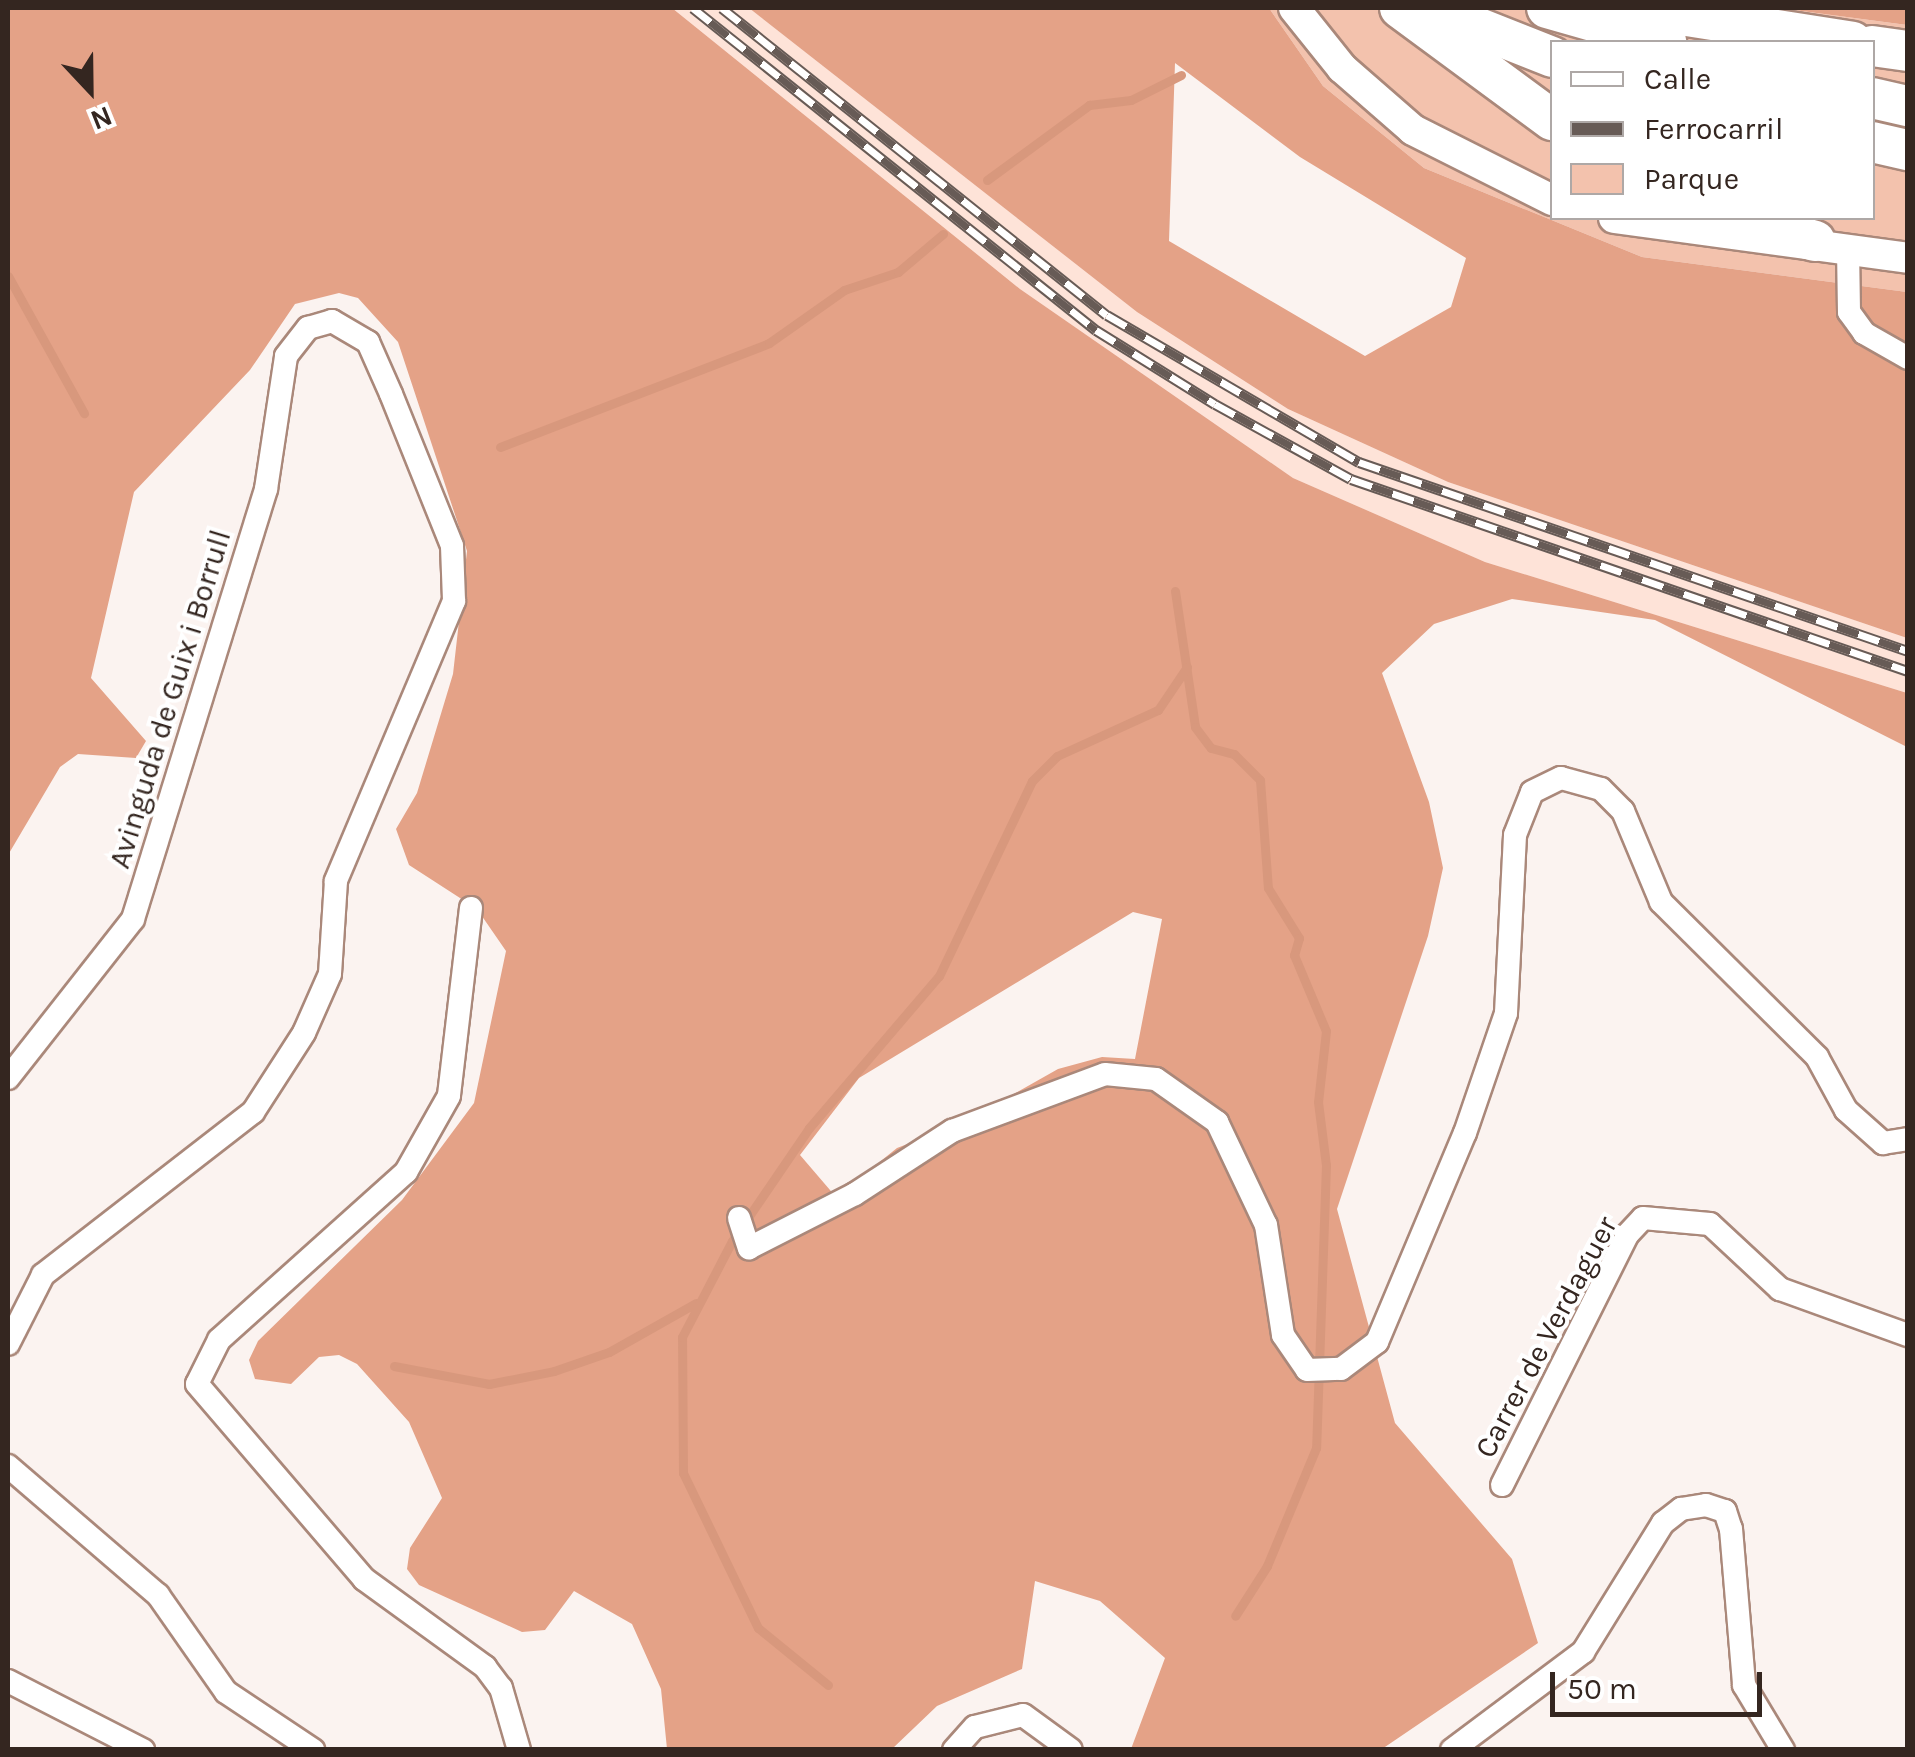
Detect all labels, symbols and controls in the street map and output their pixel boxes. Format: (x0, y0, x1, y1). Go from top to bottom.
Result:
north arrow (40, 40, 140, 140)
legend (1550, 40, 1875, 220)
text: Calle (1644, 61, 1711, 97)
text: N (86, 99, 117, 137)
text: Ferrocarril (1644, 111, 1783, 147)
text: Parque (1644, 161, 1739, 197)
street label: Avinguda de Guix i Borrull (101, 525, 239, 873)
street label: Carrer de Verdaguer (1467, 1210, 1625, 1464)
scale bar (1555, 1652, 1768, 1714)
text: 50 m (1567, 1671, 1637, 1707)

